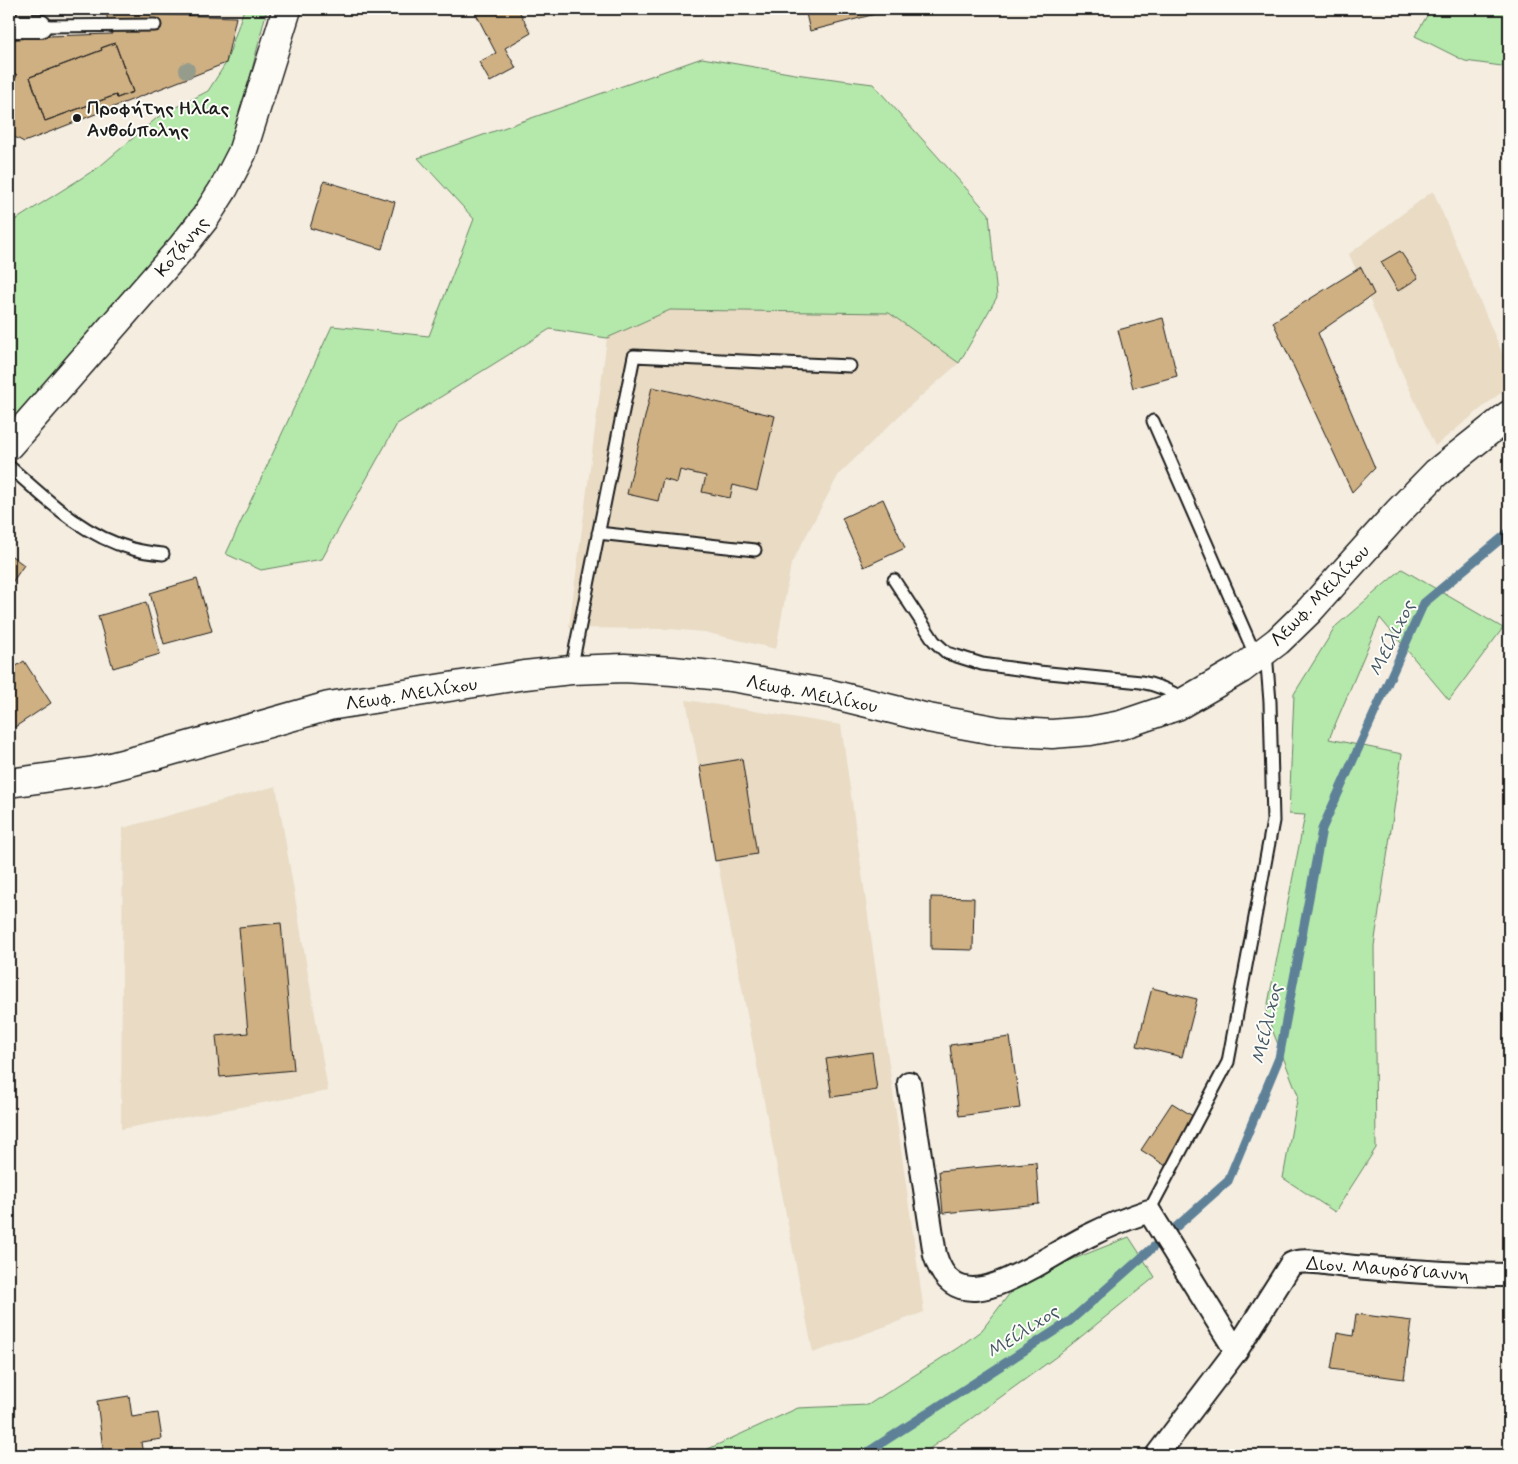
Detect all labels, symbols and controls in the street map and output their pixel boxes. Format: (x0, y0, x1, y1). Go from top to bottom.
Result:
place label: Προφήτης Ηλίας Ανθούπολης (87, 96, 230, 143)
marker: Προφήτης Ηλίας Ανθούπολης (71, 112, 83, 124)
street label: Κοζάνης (149, 211, 215, 283)
street label: Λεωφ. Μειλίχου (1265, 539, 1375, 653)
water label: Μείλιχος (1362, 595, 1423, 681)
street label: Λεωφ. Μειλίχου (744, 669, 880, 719)
street label: Λεωφ. Μειλίχου (343, 672, 479, 717)
water label: Μείλιχος (1245, 980, 1290, 1067)
street label: Διον. Μαυρόγιαννη (1305, 1251, 1470, 1288)
water label: Μείλιχος (981, 1298, 1065, 1366)

